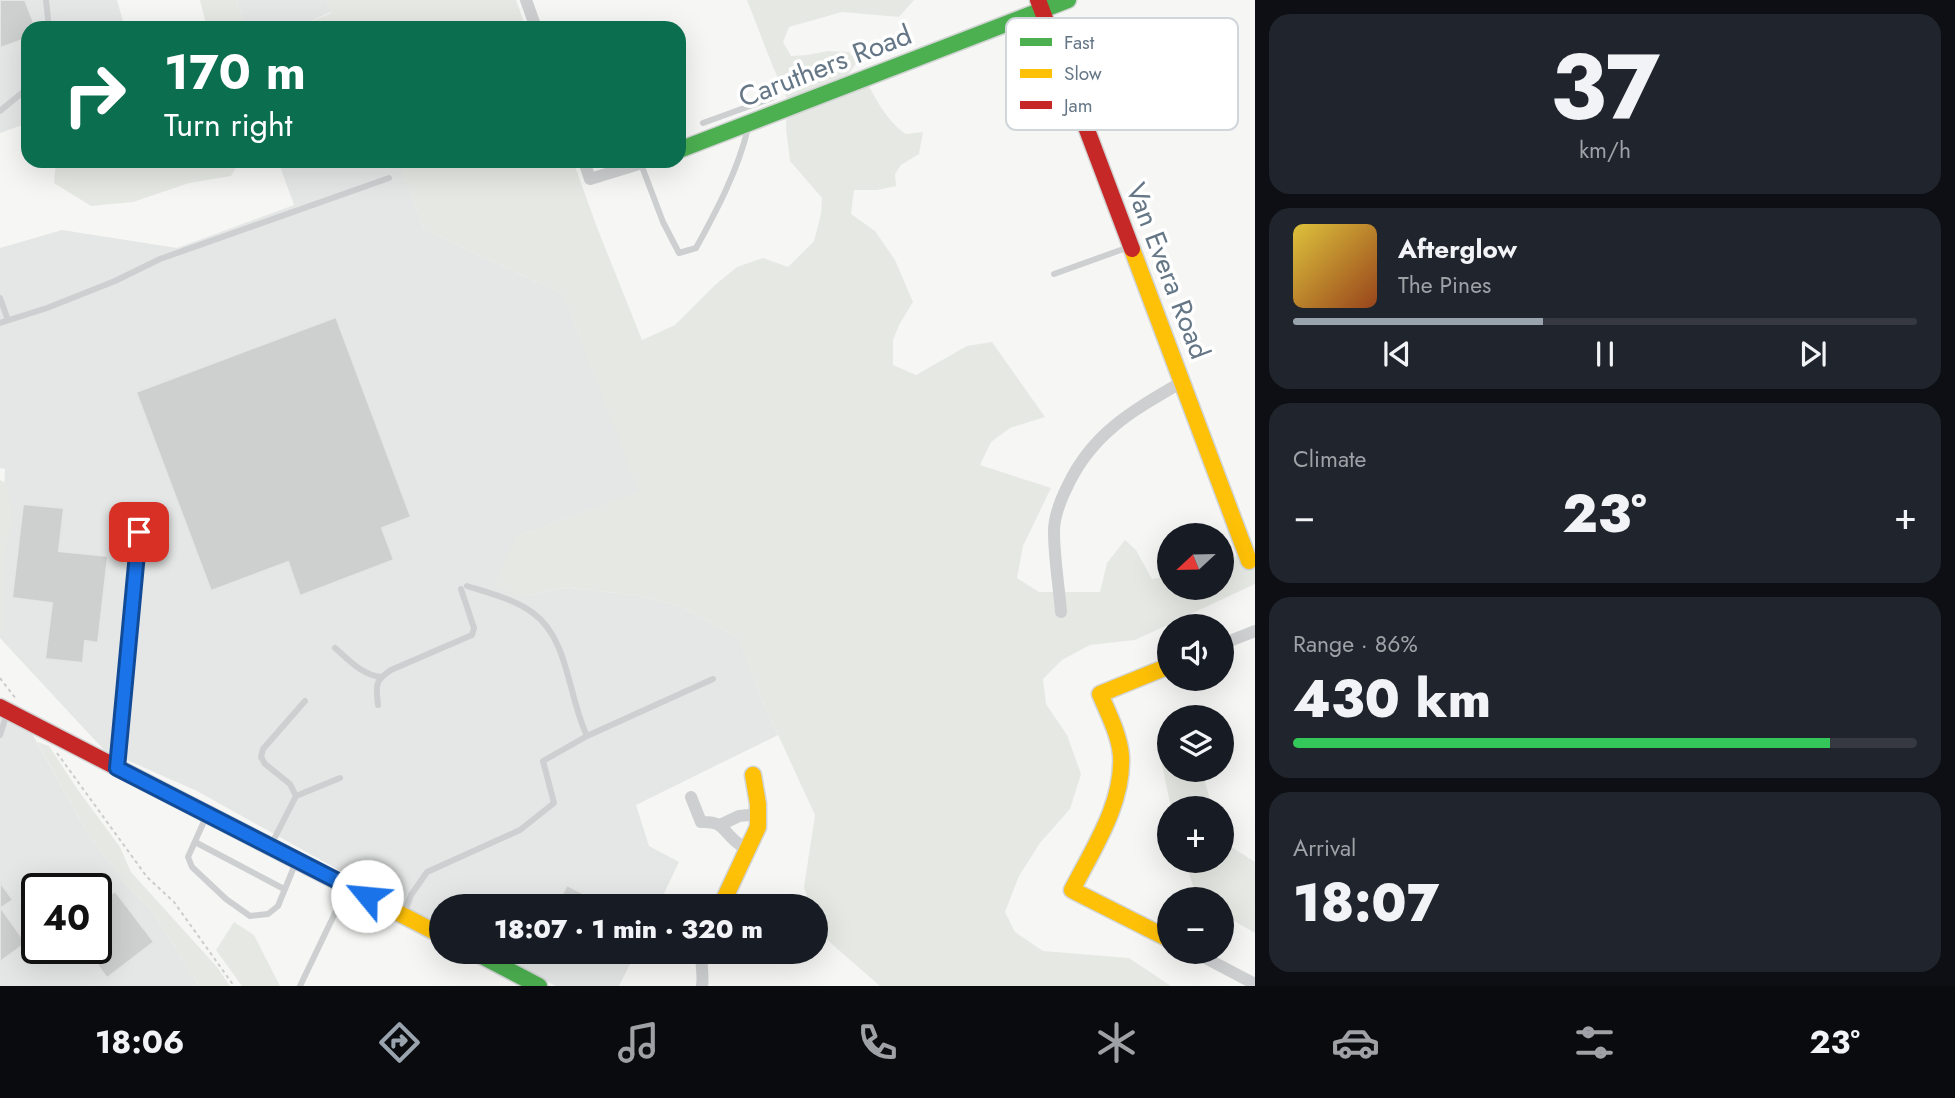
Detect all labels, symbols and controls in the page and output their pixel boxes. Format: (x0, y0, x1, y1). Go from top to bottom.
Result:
street label: Caruthers Road (732, 14, 918, 118)
legend (1006, 18, 1238, 130)
text: 37 (1550, 22, 1660, 153)
text: Fast (1064, 29, 1095, 56)
text: 170 m (164, 37, 306, 107)
icon: right (49, 49, 140, 140)
text: Slow (1064, 60, 1102, 87)
text: Jam (1061, 92, 1093, 119)
text: Turn right (164, 102, 293, 148)
text: km/h (1579, 133, 1631, 167)
street label: Van Evera Road (1116, 177, 1220, 365)
text: Afterglow (1398, 230, 1517, 268)
text: The Pines (1398, 268, 1491, 302)
icon: previous (1378, 335, 1416, 373)
icon: pause (1586, 335, 1624, 373)
icon: next (1794, 335, 1832, 373)
text: Climate (1293, 442, 1366, 476)
text: 23° (1562, 476, 1647, 552)
text: − (1293, 488, 1315, 543)
text: + (1894, 488, 1917, 543)
pin (109, 502, 169, 562)
icon: arrive (120, 513, 158, 551)
north arrow (1157, 523, 1234, 600)
map controls (1157, 523, 1234, 964)
button: sound (1157, 614, 1234, 691)
text: Range · 86% (1293, 627, 1418, 661)
text: 430 km (1293, 661, 1491, 737)
button: layers (1157, 705, 1234, 782)
button: + (1157, 796, 1234, 873)
text: Arrival (1293, 831, 1356, 865)
position arrow (330, 859, 404, 933)
text: 18:07 (1293, 865, 1439, 941)
speed limit sign: 40 (21, 873, 112, 964)
button: − (1157, 887, 1234, 964)
text: 18:07 · 1 min · 320 m (494, 910, 763, 948)
icon: directions (375, 1018, 424, 1067)
icon: music (614, 1018, 663, 1067)
icon: phone (853, 1018, 902, 1067)
icon: climate (1092, 1018, 1141, 1067)
icon: car (1331, 1018, 1380, 1067)
icon: filters (1570, 1018, 1619, 1067)
text: 18:06 (95, 1019, 184, 1065)
text: 23° (1810, 1019, 1860, 1065)

